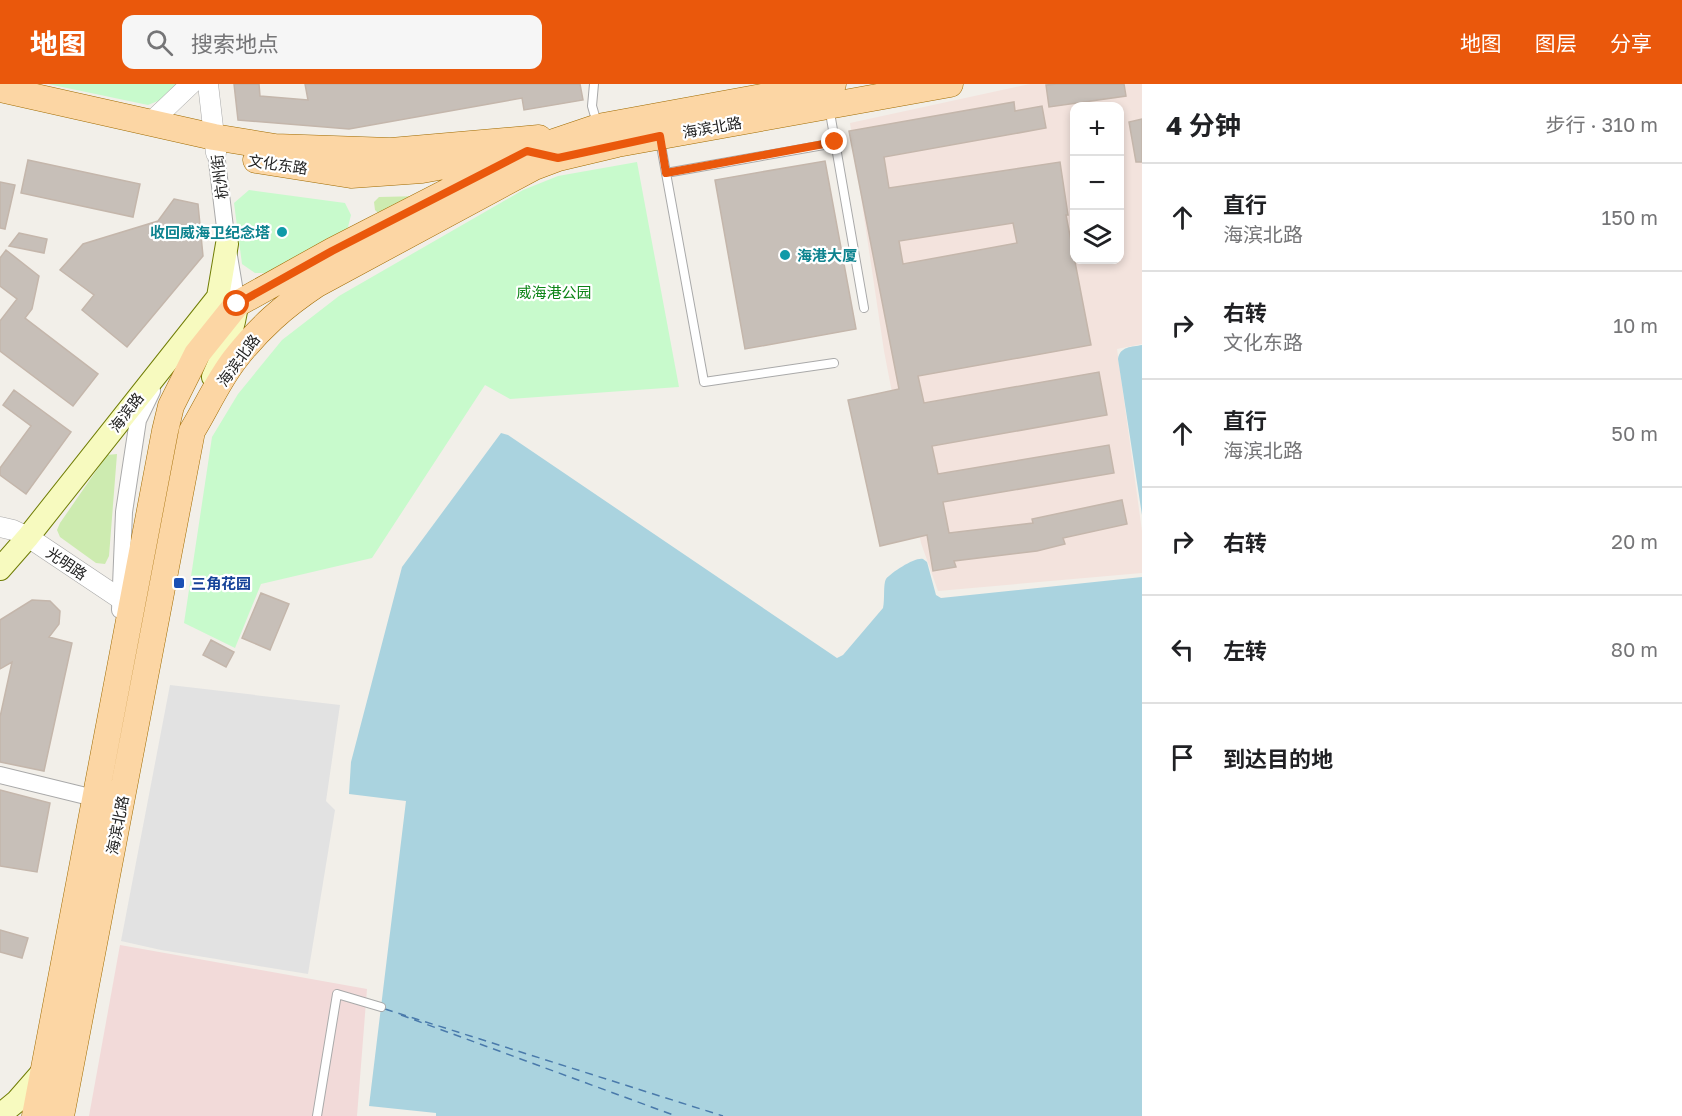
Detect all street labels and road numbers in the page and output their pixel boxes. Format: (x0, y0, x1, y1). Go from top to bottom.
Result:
street label: 海滨北路 (681, 113, 743, 141)
street label: 文化东路 (247, 151, 309, 177)
street label: 杭州街 (207, 154, 231, 200)
street label: 海滨北路 (213, 330, 263, 390)
street label: 海滨路 (105, 389, 147, 435)
street label: 光明路 (43, 543, 91, 583)
street label: 海滨北路 (102, 794, 132, 856)

